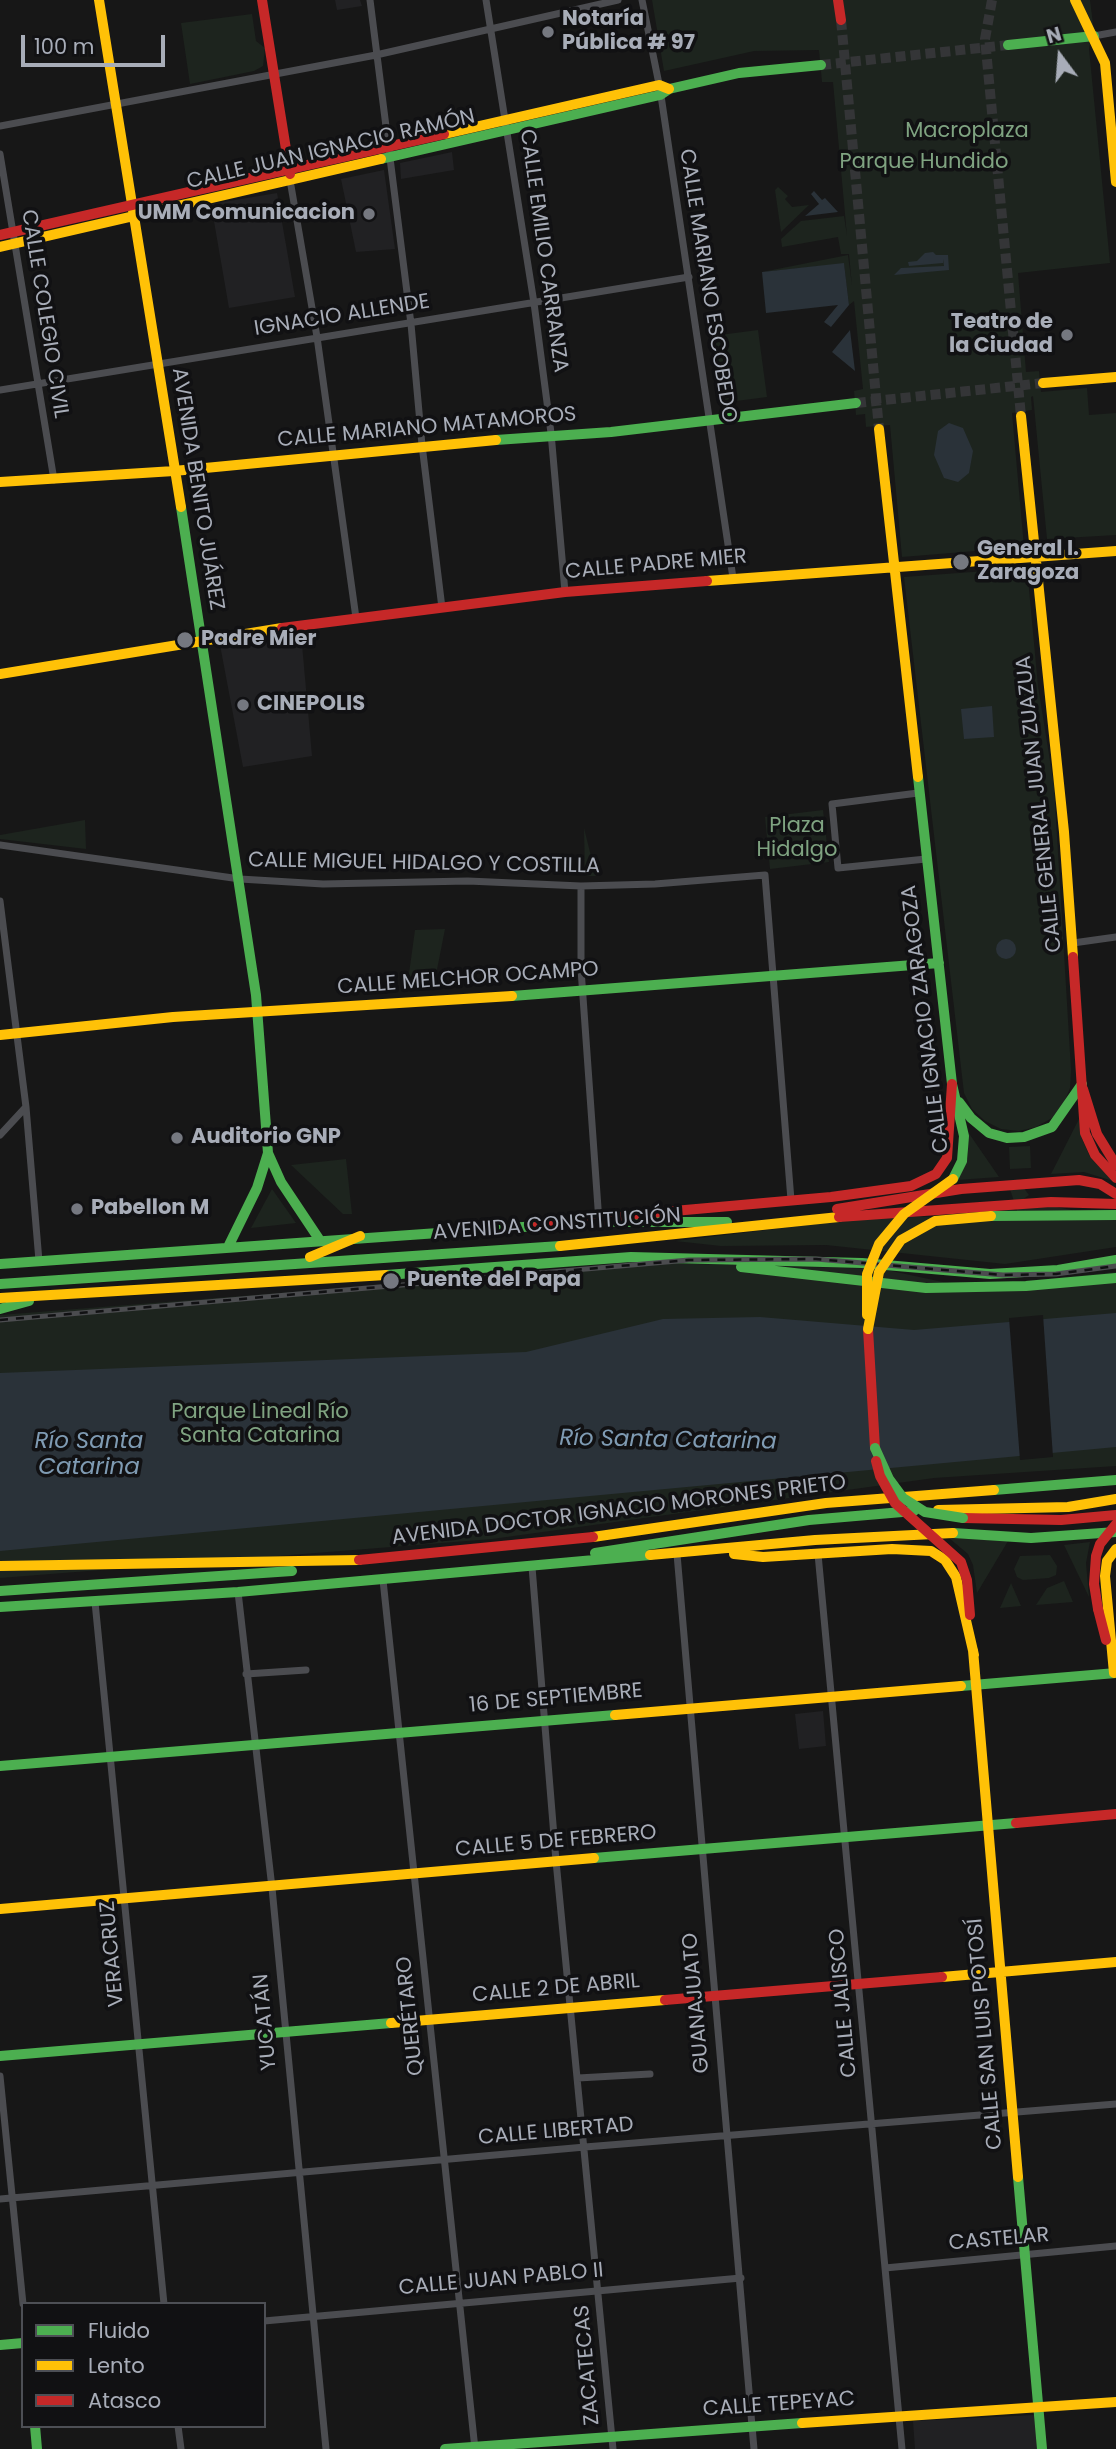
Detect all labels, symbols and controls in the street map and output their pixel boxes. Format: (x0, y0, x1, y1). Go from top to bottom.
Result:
place label: Notaría Pública # 97 (562, 7, 695, 57)
text: N (1043, 20, 1065, 50)
scale bar (24, 21, 168, 65)
north arrow (1025, 21, 1095, 91)
marker: Notaría Pública # 97 (540, 24, 556, 40)
text: 100 m (34, 32, 94, 61)
street label: CALLE JUAN IGNACIO RAMÓN (184, 105, 478, 195)
park label: Macroplaza (905, 119, 1029, 145)
street label: CALLE EMILIO CARRANZA (513, 128, 573, 374)
street label: CALLE MARIANO ESCOBEDO (673, 147, 741, 425)
park label: Parque Hundido (840, 150, 1008, 176)
place label: UMM Comunicacion (138, 201, 355, 227)
marker: UMM Comunicacion (361, 206, 377, 222)
street label: CALLE COLEGIO CIVIL (15, 208, 73, 420)
street label: IGNACIO ALLENDE (252, 290, 432, 342)
place label: Teatro de la Ciudad (949, 310, 1053, 360)
marker: Teatro de la Ciudad (1059, 327, 1075, 343)
street label: AVENIDA BENITO JUÁREZ (165, 366, 229, 612)
street label: CALLE MARIANO MATAMOROS (276, 402, 578, 454)
place label: General I. Zaragoza (977, 537, 1079, 587)
street label: CALLE PADRE MIER (564, 545, 748, 585)
marker: General I. Zaragoza (951, 552, 971, 572)
place label: Padre Mier (201, 627, 316, 653)
marker: Padre Mier (175, 630, 195, 650)
street label: CALLE GENERAL JUAN ZUAZUA (1012, 654, 1068, 954)
place label: CINEPOLIS (257, 692, 365, 718)
marker: CINEPOLIS (235, 697, 251, 713)
park label: Plaza Hidalgo (757, 814, 837, 864)
street label: CALLE MIGUEL HIDALGO Y COSTILLA (248, 848, 600, 880)
street label: CALLE IGNACIO ZARAGOZA (897, 884, 955, 1154)
street label: CALLE MELCHOR OCAMPO (336, 957, 600, 1001)
place label: Auditorio GNP (191, 1125, 341, 1151)
marker: Auditorio GNP (169, 1130, 185, 1146)
place label: Pabellon M (91, 1196, 209, 1222)
marker: Pabellon M (69, 1201, 85, 1217)
street label: AVENIDA CONSTITUCIÓN (432, 1204, 682, 1246)
place label: Puente del Papa (407, 1268, 581, 1294)
marker: Puente del Papa (381, 1271, 401, 1291)
park label: Parque Lineal Río Santa Catarina (171, 1400, 349, 1450)
water label: Río Santa Catarina (559, 1425, 777, 1457)
water label: Río Santa Catarina (35, 1428, 143, 1482)
street label: AVENIDA DOCTOR IGNACIO MORONES PRIETO (390, 1471, 848, 1551)
street label: 16 DE SEPTIEMBRE (468, 1679, 644, 1719)
street label: CALLE 5 DE FEBRERO (454, 1821, 658, 1863)
street label: VERACRUZ (96, 1900, 130, 2008)
street label: CALLE SAN LUIS POTOSÍ (963, 1917, 1009, 2151)
street label: CALLE JALISCO (825, 1927, 863, 2079)
street label: GUANAJUATO (678, 1932, 716, 2074)
street label: QUERÉTARO (392, 1955, 430, 2077)
street label: CALLE 2 DE ABRIL (471, 1969, 641, 2009)
street label: YUCATÁN (249, 1973, 283, 2071)
street label: CALLE LIBERTAD (477, 2113, 635, 2151)
street label: CASTELAR (948, 2223, 1050, 2257)
street label: CALLE JUAN PABLO II (398, 2258, 604, 2302)
legend (21, 2302, 266, 2428)
street label: ZACATECAS (570, 2304, 606, 2426)
text: Fluido (88, 2316, 150, 2345)
text: Lento (88, 2351, 145, 2380)
text: Atasco (88, 2386, 161, 2415)
street label: CALLE TEPEYAC (702, 2387, 856, 2423)

